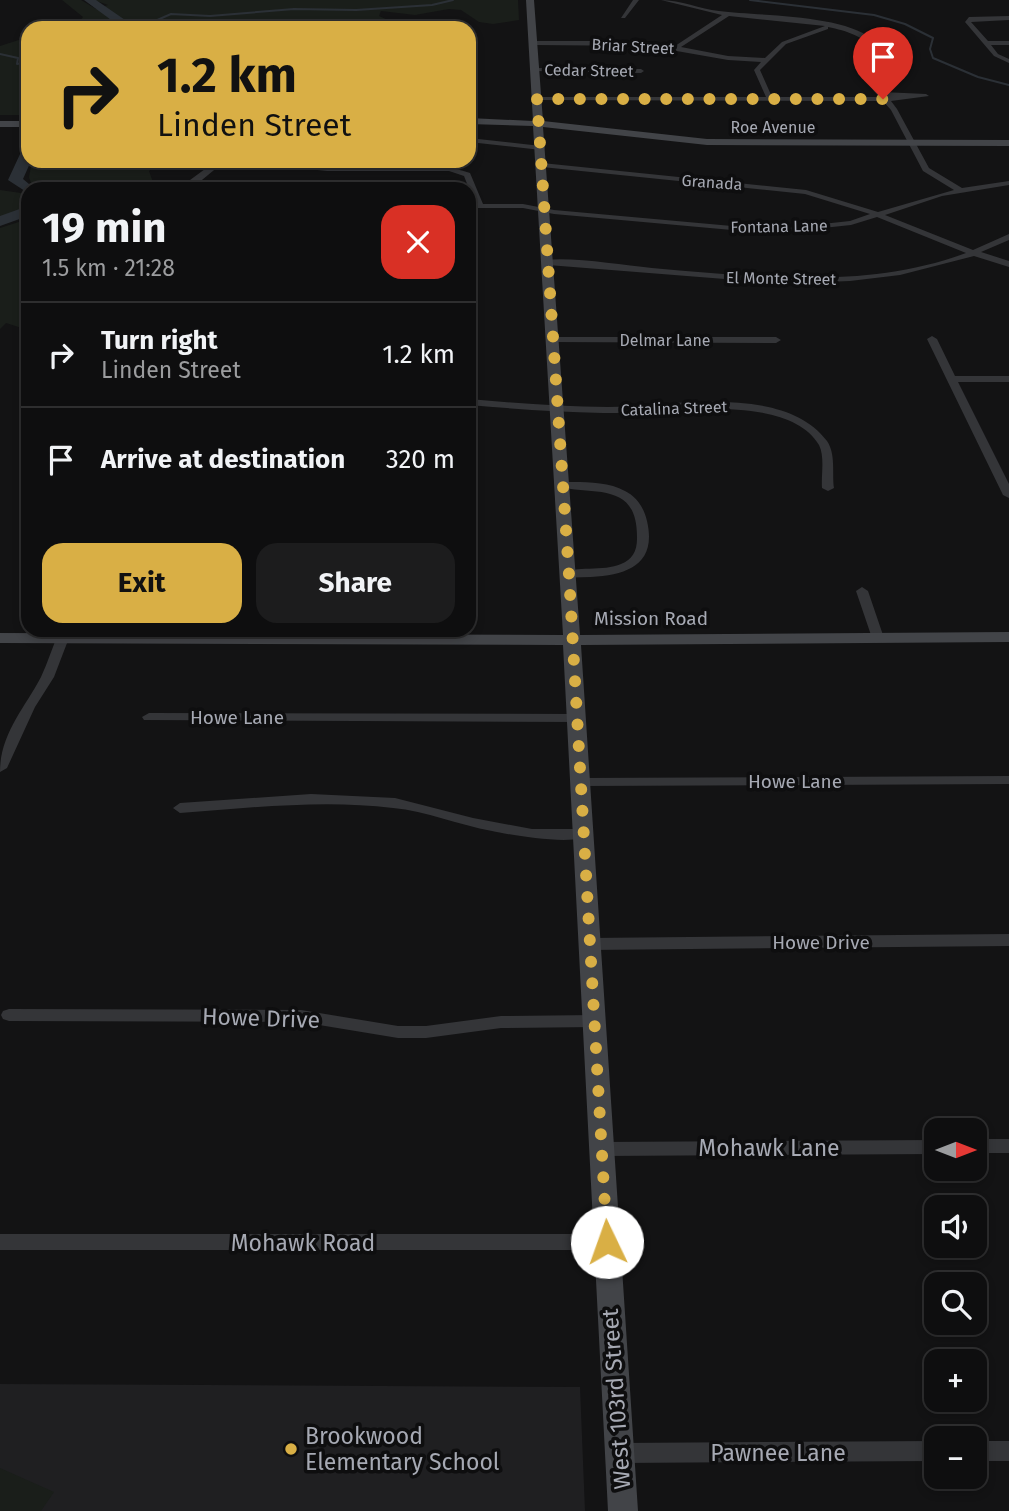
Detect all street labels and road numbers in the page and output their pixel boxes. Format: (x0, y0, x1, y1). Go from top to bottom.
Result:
street label: Briar Street (591, 35, 675, 58)
street label: Cedar Street (544, 60, 634, 81)
street label: Roe Avenue (731, 118, 815, 137)
street label: Granada (681, 171, 743, 194)
street label: Fontana Lane (730, 216, 828, 237)
street label: El Monte Street (726, 268, 837, 289)
street label: Delmar Lane (619, 331, 711, 350)
street label: Catalina Street (620, 397, 728, 420)
street label: Mission Road (594, 607, 708, 630)
street label: Howe Lane (190, 706, 284, 729)
street label: Howe Lane (748, 770, 842, 793)
street label: Howe Drive (772, 931, 870, 954)
street label: Howe Drive (201, 1002, 321, 1034)
street label: Mohawk Lane (698, 1134, 840, 1162)
street label: Mohawk Road (231, 1229, 375, 1257)
street label: West 103rd Street (596, 1307, 636, 1490)
street label: Pawnee Lane (710, 1439, 846, 1467)

